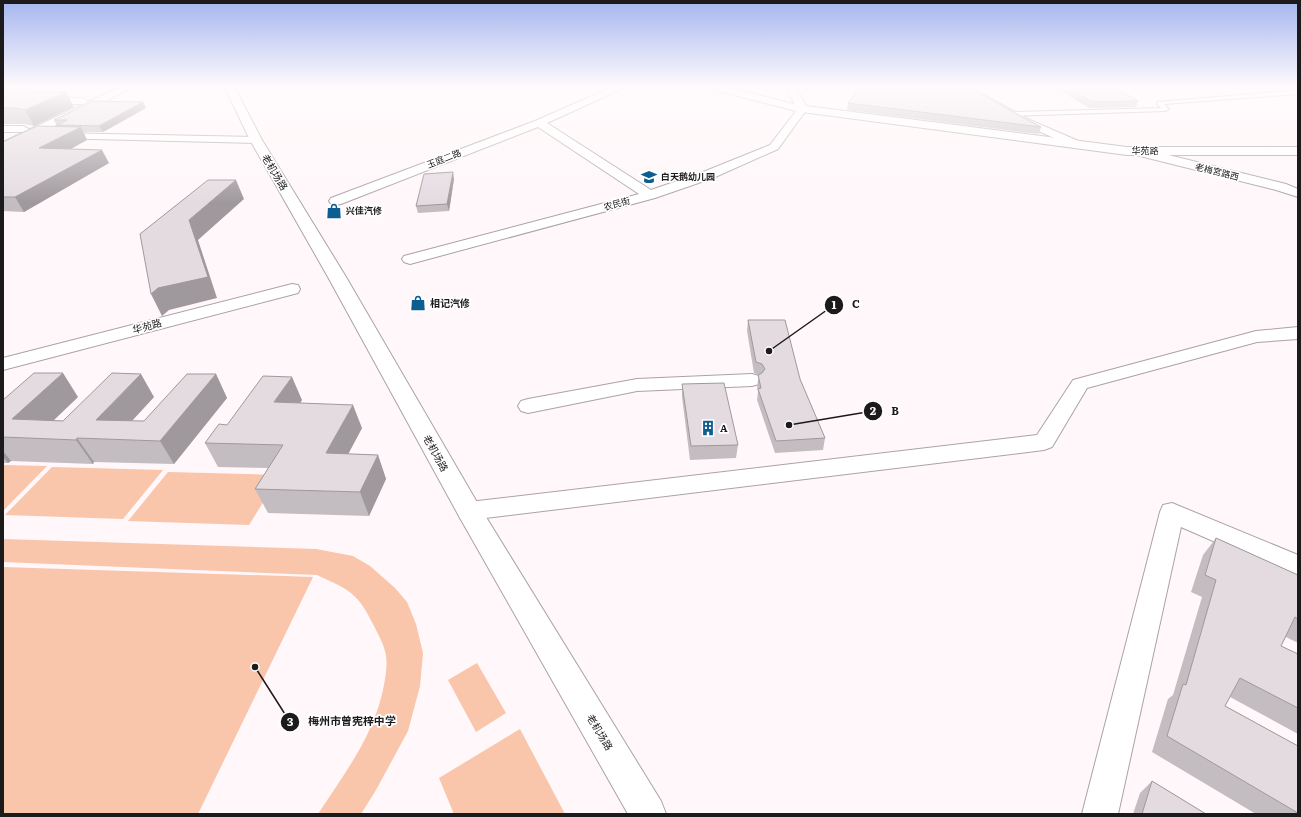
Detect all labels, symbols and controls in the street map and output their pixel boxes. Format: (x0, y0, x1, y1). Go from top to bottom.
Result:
street label: 华苑路 (1131, 143, 1159, 157)
street label: 玉庭二路 (424, 145, 463, 171)
street label: 老机场路 (259, 151, 292, 193)
street label: 老梅宮路西 (1194, 159, 1241, 183)
school or university icon: 白天鹅幼儿园 (640, 168, 658, 186)
place label: 白天鹅幼儿园 (661, 169, 715, 183)
street label: 农民街 (602, 193, 632, 213)
shop icon: 兴佳汽修 (325, 202, 343, 220)
place label: 兴佳汽修 (346, 203, 382, 217)
callout: C (824, 293, 868, 316)
shop icon: 相记汽修 (409, 294, 427, 312)
place label: 相记汽修 (430, 295, 470, 310)
text: 1 (832, 295, 837, 313)
text: C (852, 295, 860, 311)
street label: 华苑路 (130, 314, 163, 337)
callout: B (863, 400, 906, 423)
text: 2 (870, 401, 877, 419)
text: B (891, 402, 899, 418)
building icon: A (699, 419, 717, 437)
place label: A (720, 420, 728, 435)
street label: 老机场路 (420, 432, 453, 474)
callout: 梅州市曾宪梓中学 (280, 710, 404, 733)
street label: 老机场路 (584, 711, 617, 753)
text: 3 (287, 712, 294, 730)
text: 梅州市曾宪梓中学 (308, 712, 396, 728)

